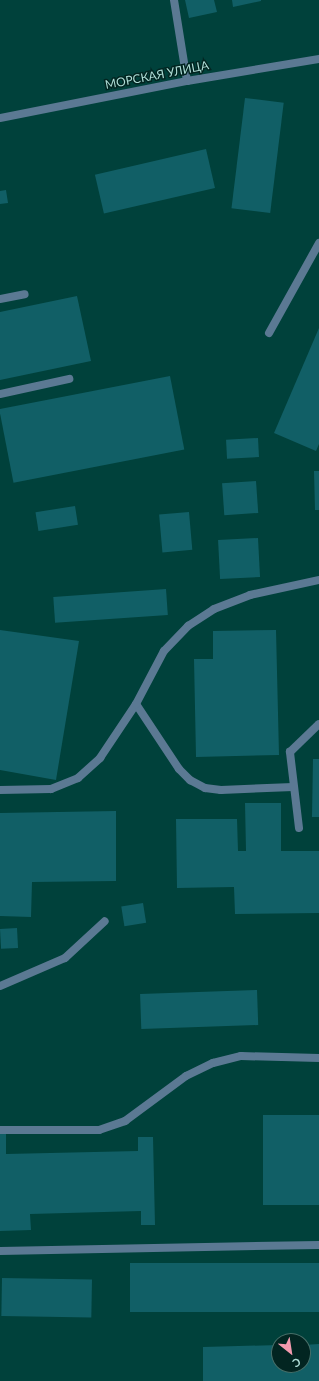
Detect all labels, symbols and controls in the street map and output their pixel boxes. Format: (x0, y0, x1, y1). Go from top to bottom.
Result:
street label: МОРСКАЯ УЛИЦА (104, 58, 210, 92)
north arrow (271, 1333, 311, 1373)
text: С (290, 1356, 303, 1370)

